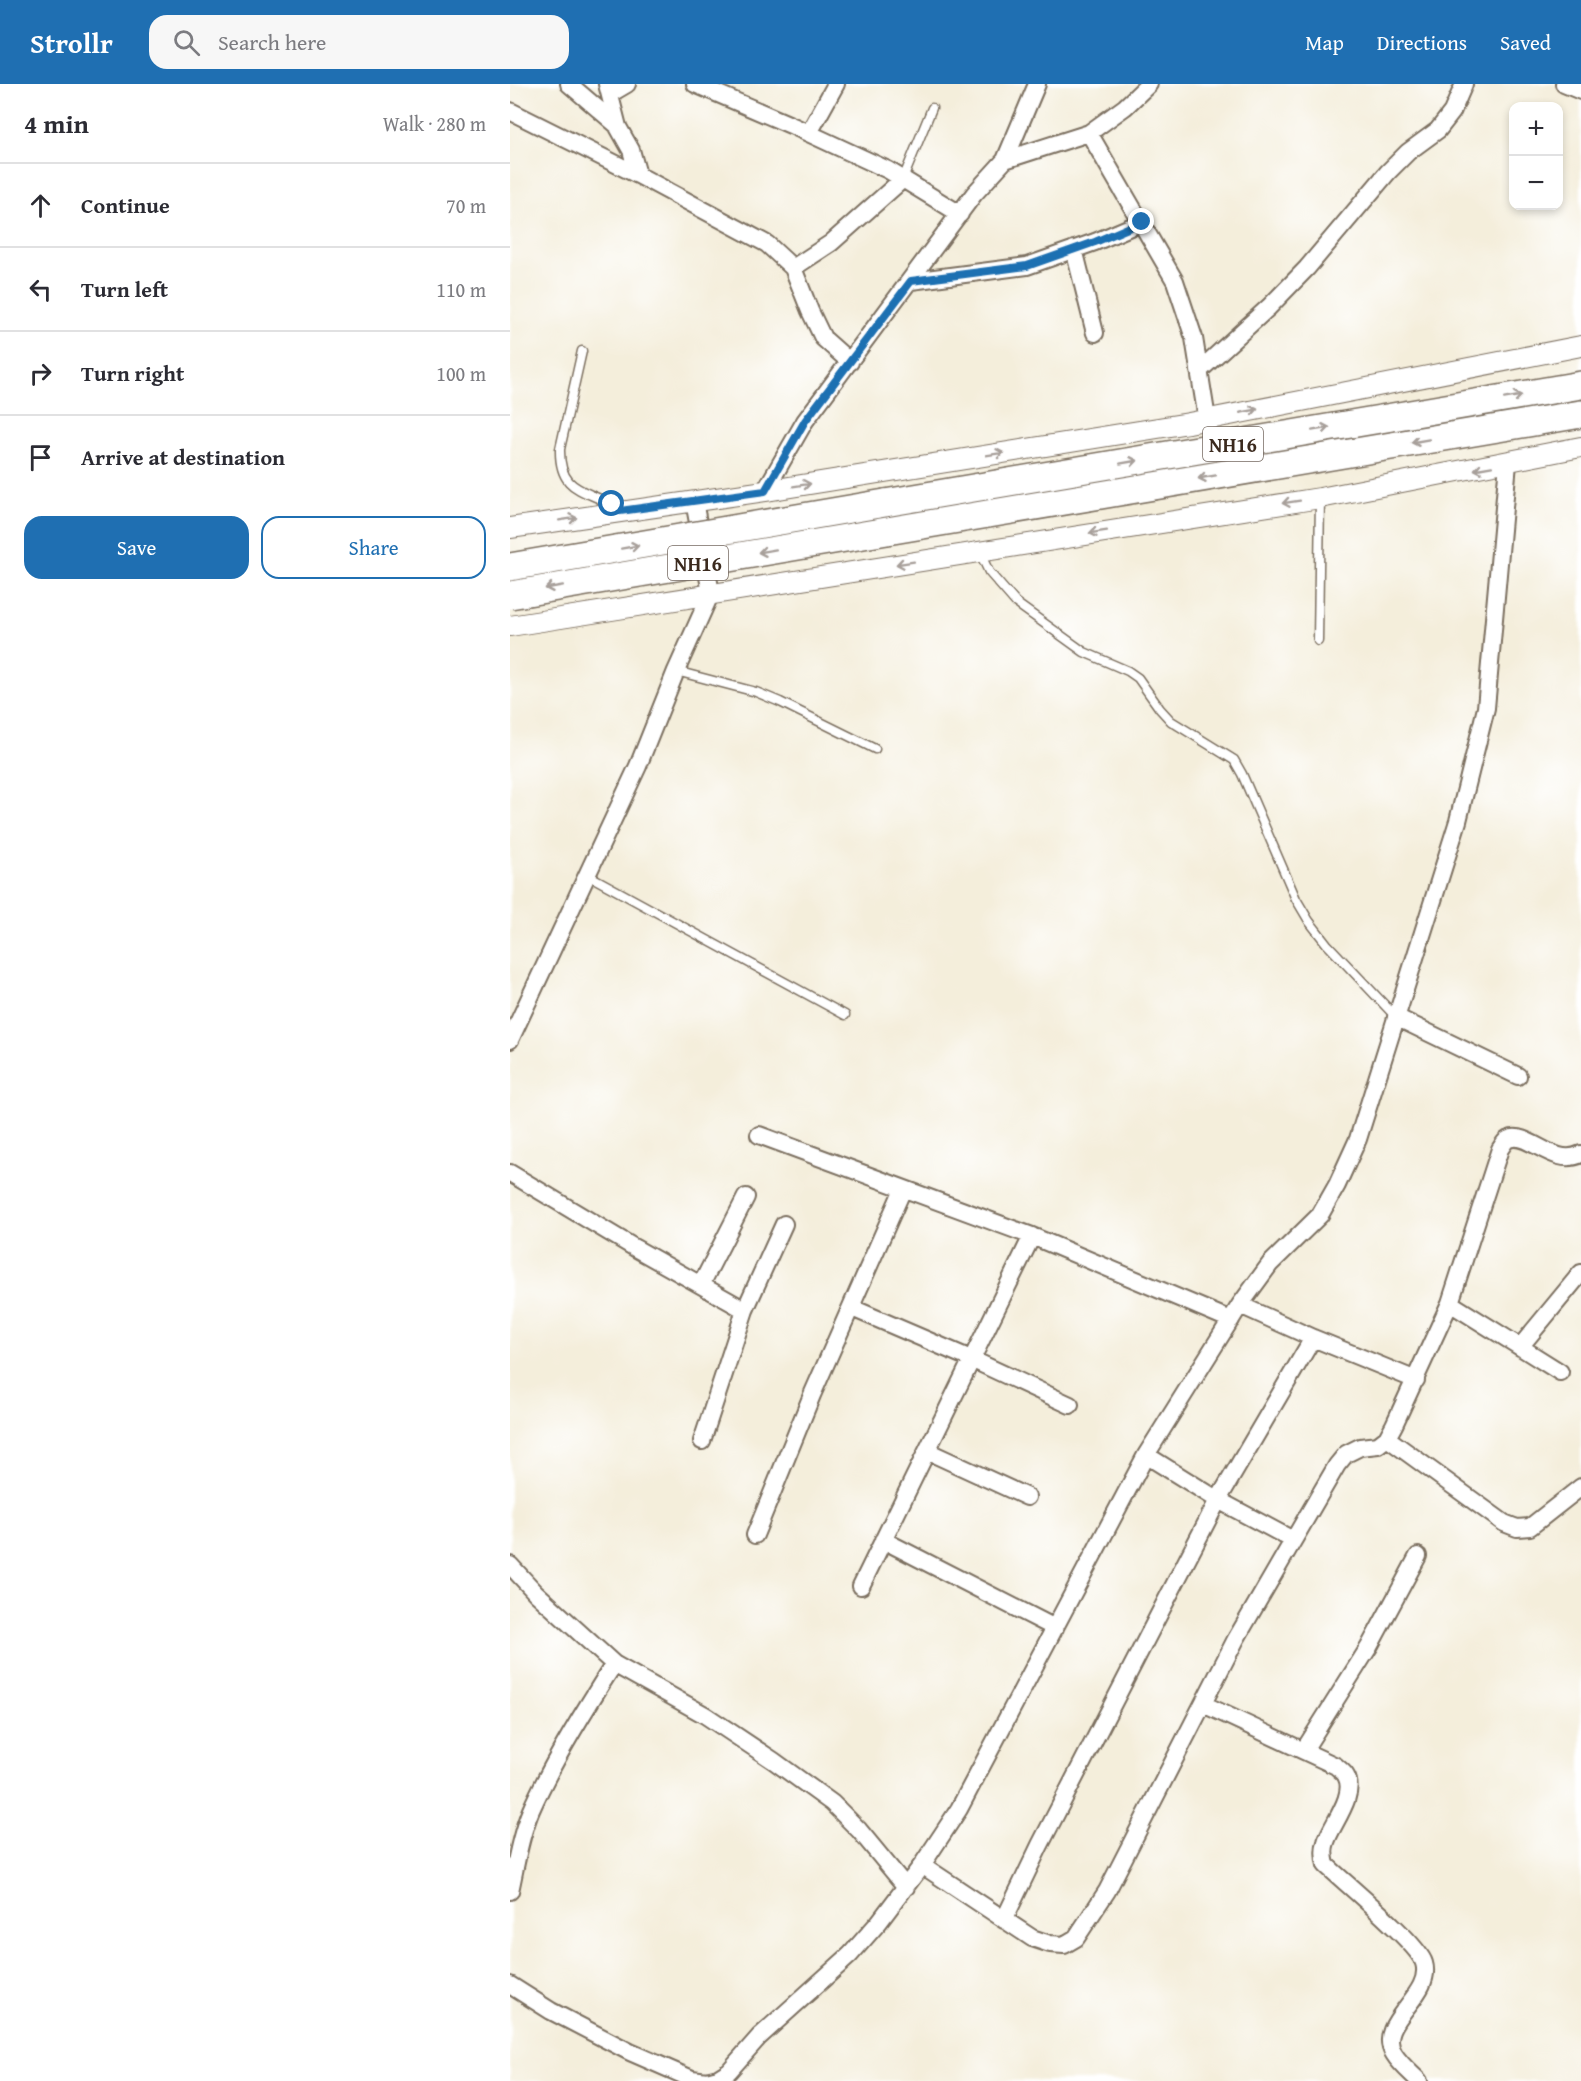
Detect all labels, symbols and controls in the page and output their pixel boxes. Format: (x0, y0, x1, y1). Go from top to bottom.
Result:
search box (149, 15, 569, 69)
text: Strollr (30, 22, 113, 63)
icon: search (170, 26, 203, 59)
text: Search here (218, 26, 326, 58)
text: Map (1305, 27, 1344, 58)
text: Directions (1377, 27, 1467, 58)
text: Saved (1500, 27, 1551, 58)
map controls (1509, 102, 1563, 210)
button: + (1509, 102, 1563, 156)
text: 4 min (24, 104, 89, 143)
text: Walk · 280 m (383, 109, 486, 138)
button: − (1509, 156, 1563, 210)
icon: ahead (24, 189, 57, 222)
text: Continue (81, 189, 170, 221)
text: 70 m (446, 191, 486, 220)
route end (1128, 208, 1154, 234)
icon: left (24, 273, 57, 306)
text: Turn left (81, 273, 168, 305)
text: 110 m (436, 275, 486, 304)
icon: right (24, 357, 57, 390)
text: Turn right (81, 357, 184, 389)
text: 100 m (436, 359, 486, 388)
one-way arrow (1503, 391, 1523, 402)
one-way arrow (1239, 405, 1258, 416)
one-way arrow (1311, 423, 1331, 434)
road number: NH16 (1203, 427, 1263, 461)
one-way arrow (1410, 436, 1430, 447)
icon: arrive (24, 441, 57, 474)
text: Arrive at destination (81, 441, 285, 473)
one-way arrow (984, 449, 1004, 460)
one-way arrow (1119, 456, 1138, 467)
one-way arrow (1473, 463, 1493, 474)
one-way arrow (1197, 472, 1217, 483)
one-way arrow (792, 479, 812, 490)
route start (598, 490, 624, 516)
one-way arrow (1281, 497, 1301, 508)
one-way arrow (557, 514, 577, 525)
button: Save (24, 516, 249, 579)
button: Share (261, 516, 486, 579)
one-way arrow (1089, 527, 1108, 538)
one-way arrow (619, 541, 639, 552)
road number: NH16 (668, 546, 728, 580)
one-way arrow (758, 546, 778, 557)
one-way arrow (896, 557, 916, 568)
one-way arrow (545, 582, 565, 593)

